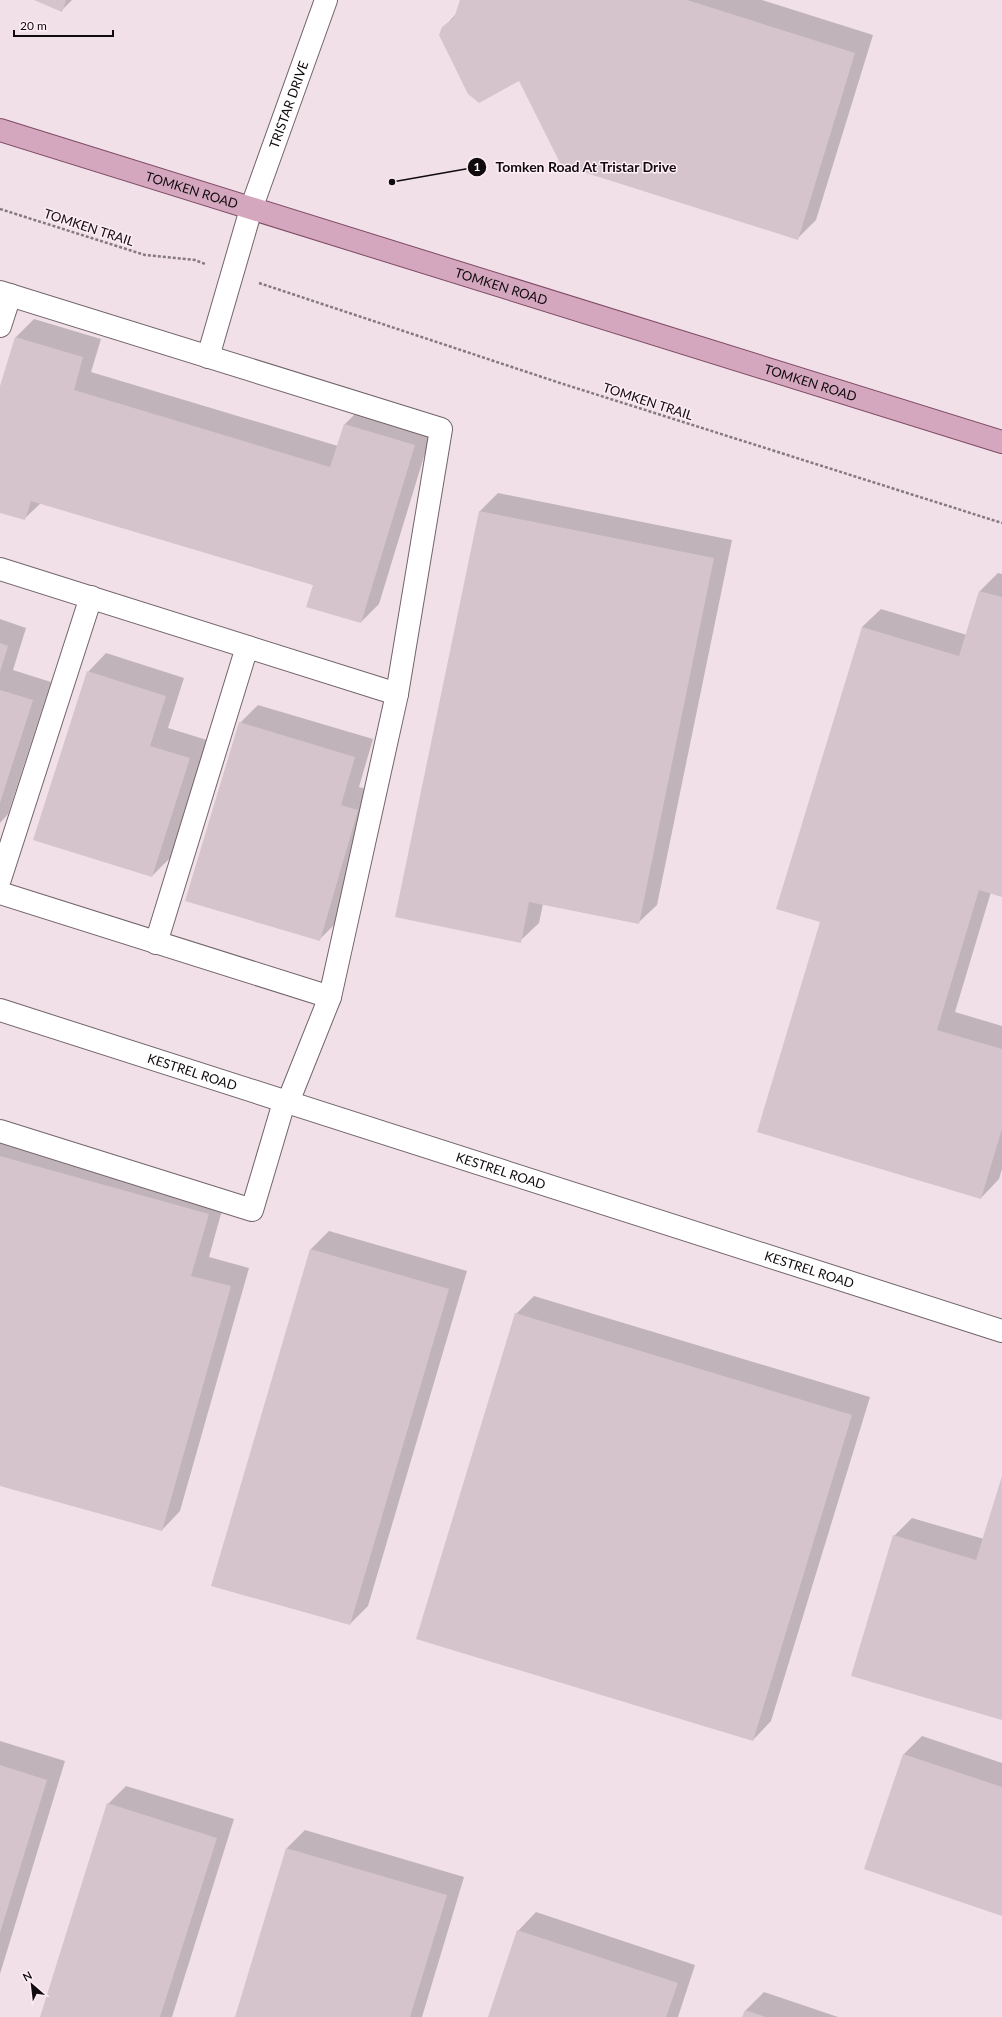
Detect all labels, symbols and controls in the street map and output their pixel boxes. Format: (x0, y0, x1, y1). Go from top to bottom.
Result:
scale bar (14, 12, 113, 38)
text: 20 m (20, 18, 47, 33)
street label: TRISTAR DRIVE (265, 59, 311, 150)
callout: Tomken Road At Tristar Drive (467, 154, 685, 180)
text: Tomken Road At Tristar Drive (496, 158, 677, 175)
text: 1 (474, 159, 481, 174)
street label: TOMKEN ROAD (144, 168, 240, 212)
street label: TOMKEN TRAIL (42, 205, 136, 249)
street label: TOMKEN ROAD (453, 264, 550, 308)
street label: TOMKEN ROAD (762, 360, 859, 404)
street label: TOMKEN TRAIL (601, 379, 695, 423)
street label: KESTREL ROAD (146, 1050, 239, 1093)
street label: KESTREL ROAD (454, 1149, 548, 1192)
street label: KESTREL ROAD (763, 1247, 856, 1291)
north arrow (12, 1965, 52, 2005)
text: N (20, 1968, 34, 1983)

